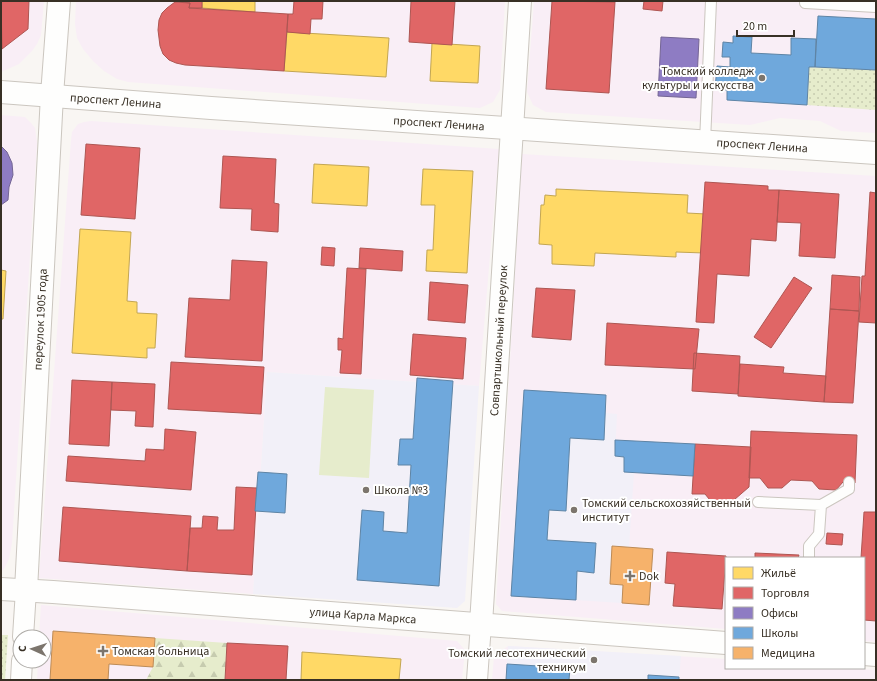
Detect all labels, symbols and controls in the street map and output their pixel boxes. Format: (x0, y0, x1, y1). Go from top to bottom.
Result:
scale bar (737, 12, 794, 38)
text: 20 m (743, 18, 767, 35)
place label: Томский колледж культуры и искусства (642, 63, 755, 94)
marker: Томский колледж культуры и искусства (757, 73, 767, 83)
street label: проспект Ленина (69, 89, 162, 113)
street label: проспект Ленина (393, 112, 485, 135)
street label: проспект Ленина (716, 134, 808, 157)
street label: Совпартшкольный переулок (486, 264, 512, 417)
street label: переулок 1905 года (29, 268, 51, 371)
place label: Школа №3 (374, 482, 428, 499)
marker: Школа №3 (361, 485, 371, 495)
place label: Томский сельскохозяйственный институт (582, 495, 751, 526)
marker: Томский сельскохозяйственный институт (569, 505, 579, 515)
legend (725, 557, 865, 669)
text: Жильё (761, 565, 796, 582)
place label: Dok (639, 568, 659, 585)
marker: Dok (624, 570, 636, 582)
text: Торговля (761, 585, 809, 602)
street label: улица Карла Маркса (309, 603, 417, 628)
text: Офисы (761, 605, 798, 622)
text: Школы (761, 625, 798, 642)
north arrow (12, 629, 52, 669)
place label: Томская больница (112, 643, 209, 660)
text: С (15, 644, 30, 652)
marker: Томская больница (97, 645, 109, 657)
place label: Томский лесотехнический техникум (448, 645, 586, 676)
text: Медицина (761, 645, 815, 662)
marker: Томский лесотехнический техникум (589, 655, 599, 665)

